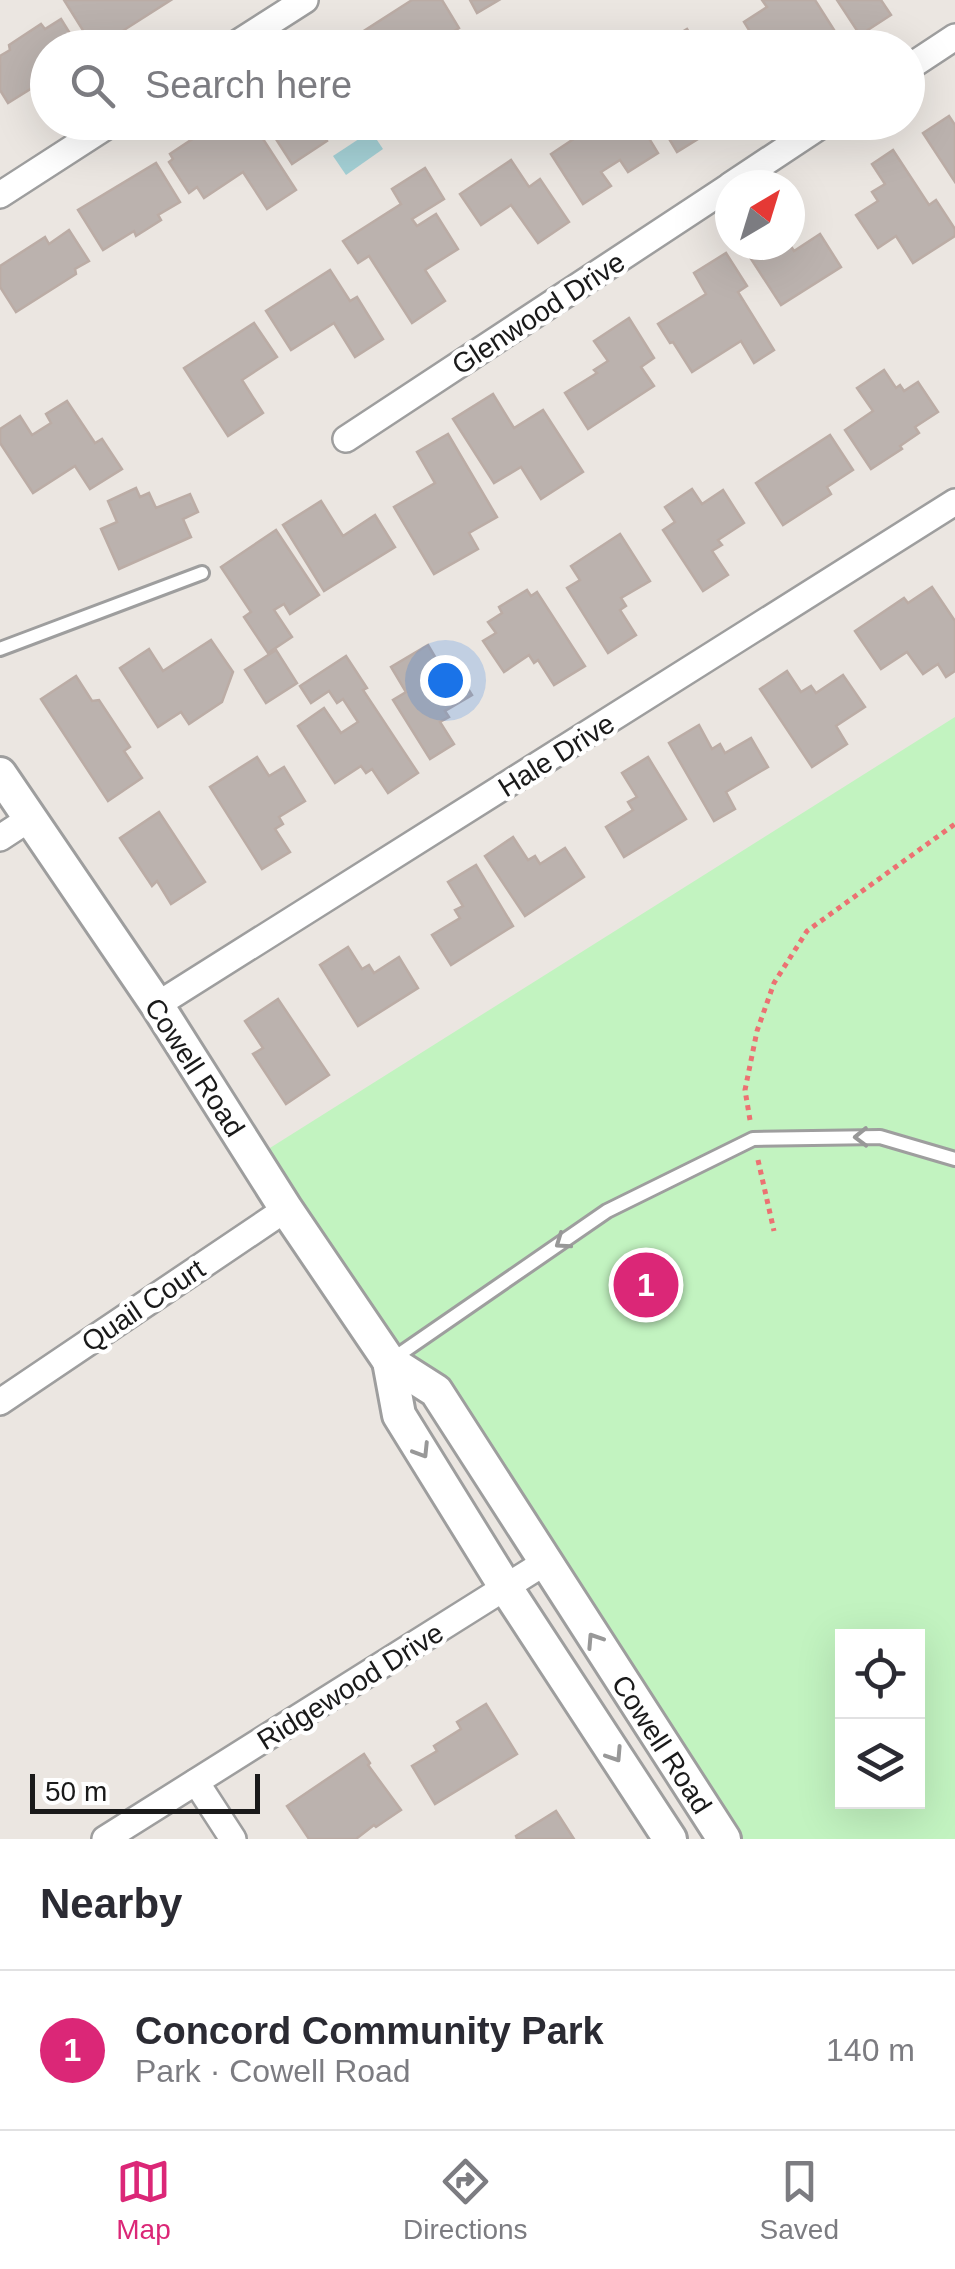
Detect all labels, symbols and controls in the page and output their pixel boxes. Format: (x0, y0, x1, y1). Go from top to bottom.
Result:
search box (30, 30, 925, 140)
icon: search (65, 58, 120, 113)
text: Search here (145, 64, 352, 106)
north arrow (715, 170, 805, 260)
street label: Glenwood Drive (446, 246, 630, 381)
your location (420, 655, 471, 706)
street label: Hale Drive (493, 708, 620, 803)
street label: Cowell Road (138, 992, 251, 1142)
one-way arrow (852, 1126, 868, 1148)
one-way arrow (555, 1230, 574, 1248)
pin: 1 (614, 1248, 678, 1322)
street label: Quail Court (76, 1253, 211, 1358)
one-way arrow (409, 1441, 428, 1459)
street label: Ridgewood Drive (252, 1617, 449, 1756)
map controls (835, 1629, 925, 1809)
button: locate (835, 1629, 925, 1719)
one-way arrow (588, 1633, 607, 1651)
street label: Cowell Road (605, 1669, 718, 1819)
button: layers (835, 1719, 925, 1809)
one-way arrow (602, 1745, 621, 1763)
scale bar (30, 1769, 260, 1814)
text: 50 m (45, 1776, 107, 1807)
text: Nearby (40, 1880, 182, 1927)
text: Concord Community Park (135, 2010, 604, 2052)
text: 1 (64, 2032, 81, 2068)
text: 140 m (826, 2032, 915, 2068)
text: Park · Cowell Road (135, 2053, 411, 2089)
tab: Map (116, 2154, 171, 2246)
tab: Directions (403, 2154, 528, 2246)
tab: Saved (760, 2154, 839, 2246)

